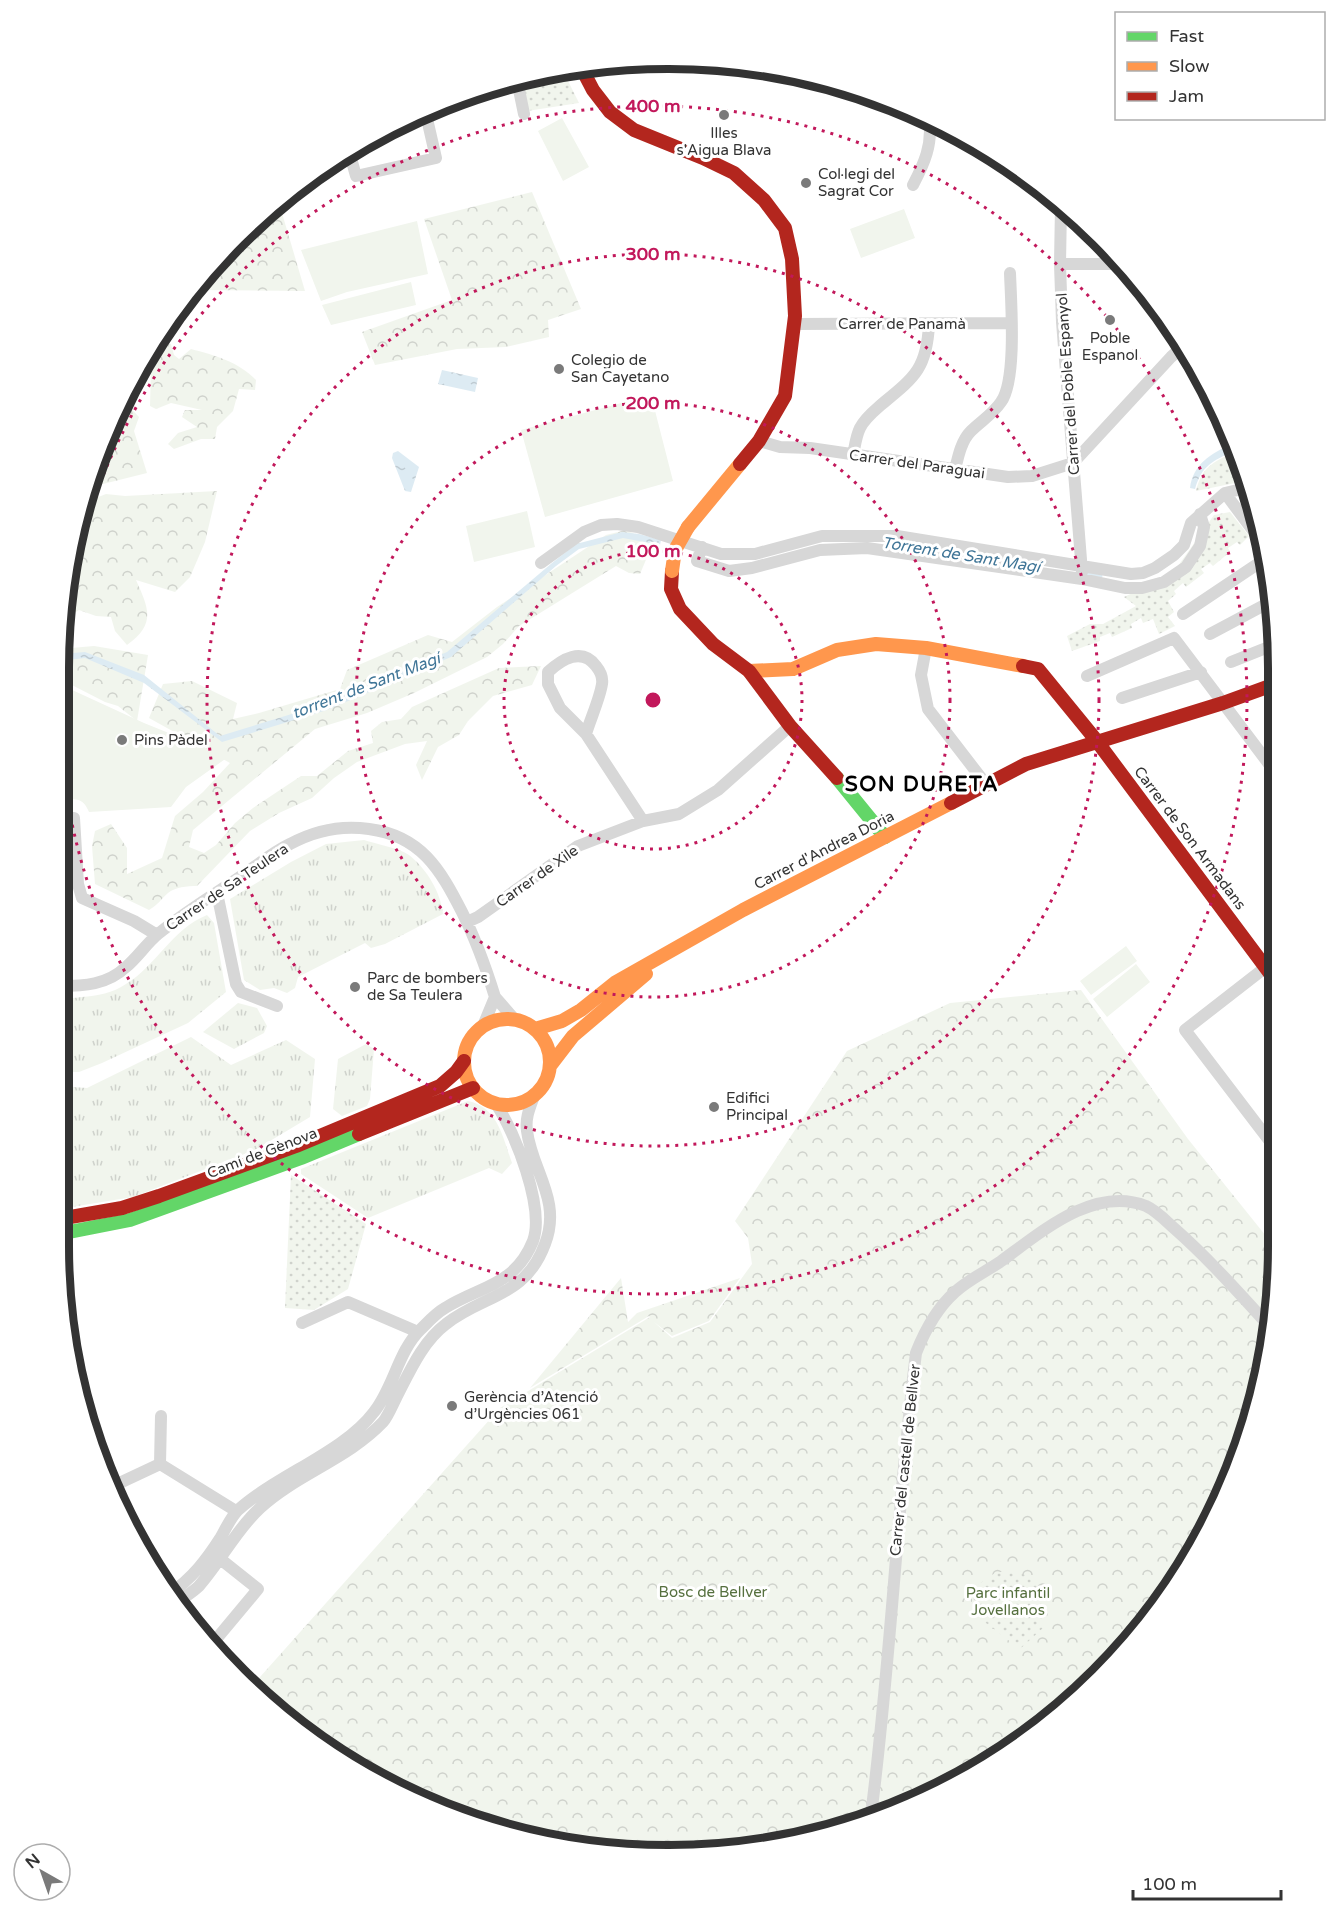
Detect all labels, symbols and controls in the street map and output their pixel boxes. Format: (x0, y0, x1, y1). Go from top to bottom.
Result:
legend (1115, 12, 1325, 120)
text: Fast (1169, 25, 1204, 47)
text: Slow (1169, 55, 1210, 77)
text: Jam (1169, 85, 1204, 107)
text: 400 m (625, 95, 681, 117)
marker: Illes s'Aigua Blava (717, 108, 731, 122)
place label: Illes s'Aigua Blava (677, 124, 771, 159)
place label: Col·legi del Sagrat Cor (818, 165, 895, 200)
marker: Col·legi del Sagrat Cor (799, 176, 813, 190)
text: 300 m (625, 243, 681, 265)
street label: Carrer del Poble Espanyol (1053, 292, 1083, 476)
marker: Poble Espanol (1103, 313, 1117, 327)
street label: Carrer de Panamà (838, 315, 966, 333)
place label: Poble Espanol (1082, 329, 1138, 364)
place label: Colegio de San Cayetano (571, 351, 669, 386)
marker: Colegio de San Cayetano (552, 362, 566, 376)
text: 200 m (625, 392, 681, 414)
street label: Carrer del Paraguai (848, 446, 986, 482)
water label: Torrent de Sant Magí (880, 533, 1044, 578)
text: 100 m (625, 540, 681, 562)
water label: torrent de Sant Magí (289, 647, 446, 723)
centre of rings (643, 690, 663, 710)
place label: Pins Pàdel (134, 731, 208, 749)
marker: Pins Pàdel (115, 733, 129, 747)
street label: Carrer de Son Armadans (1130, 763, 1250, 913)
district label: SON DURETA (845, 772, 999, 797)
street label: Carrer d'Andrea Doria (751, 807, 897, 893)
street label: Carrer de Sa Teulera (162, 839, 292, 935)
street label: Carrer de Xile (492, 841, 582, 911)
place label: Parc de bombers de Sa Teulera (367, 969, 488, 1004)
marker: Parc de bombers de Sa Teulera (348, 980, 362, 994)
place label: Edifici Principal (726, 1089, 788, 1124)
marker: Edifici Principal (707, 1100, 721, 1114)
street label: Camí de Gènova (204, 1124, 320, 1182)
street label: Carrer del castell de Bellver (886, 1363, 924, 1557)
place label: Gerència d’Atenció d’Urgències 061 (464, 1388, 598, 1423)
marker: Gerència d’Atenció d’Urgències 061 (445, 1399, 459, 1413)
park label: Bosc de Bellver (659, 1583, 768, 1601)
park label: Parc infantil Jovellanos (966, 1584, 1050, 1619)
north arrow (12, 1842, 72, 1902)
text: N (22, 1849, 44, 1873)
scale bar (1133, 1863, 1282, 1901)
text: 100 m (1142, 1873, 1197, 1895)

